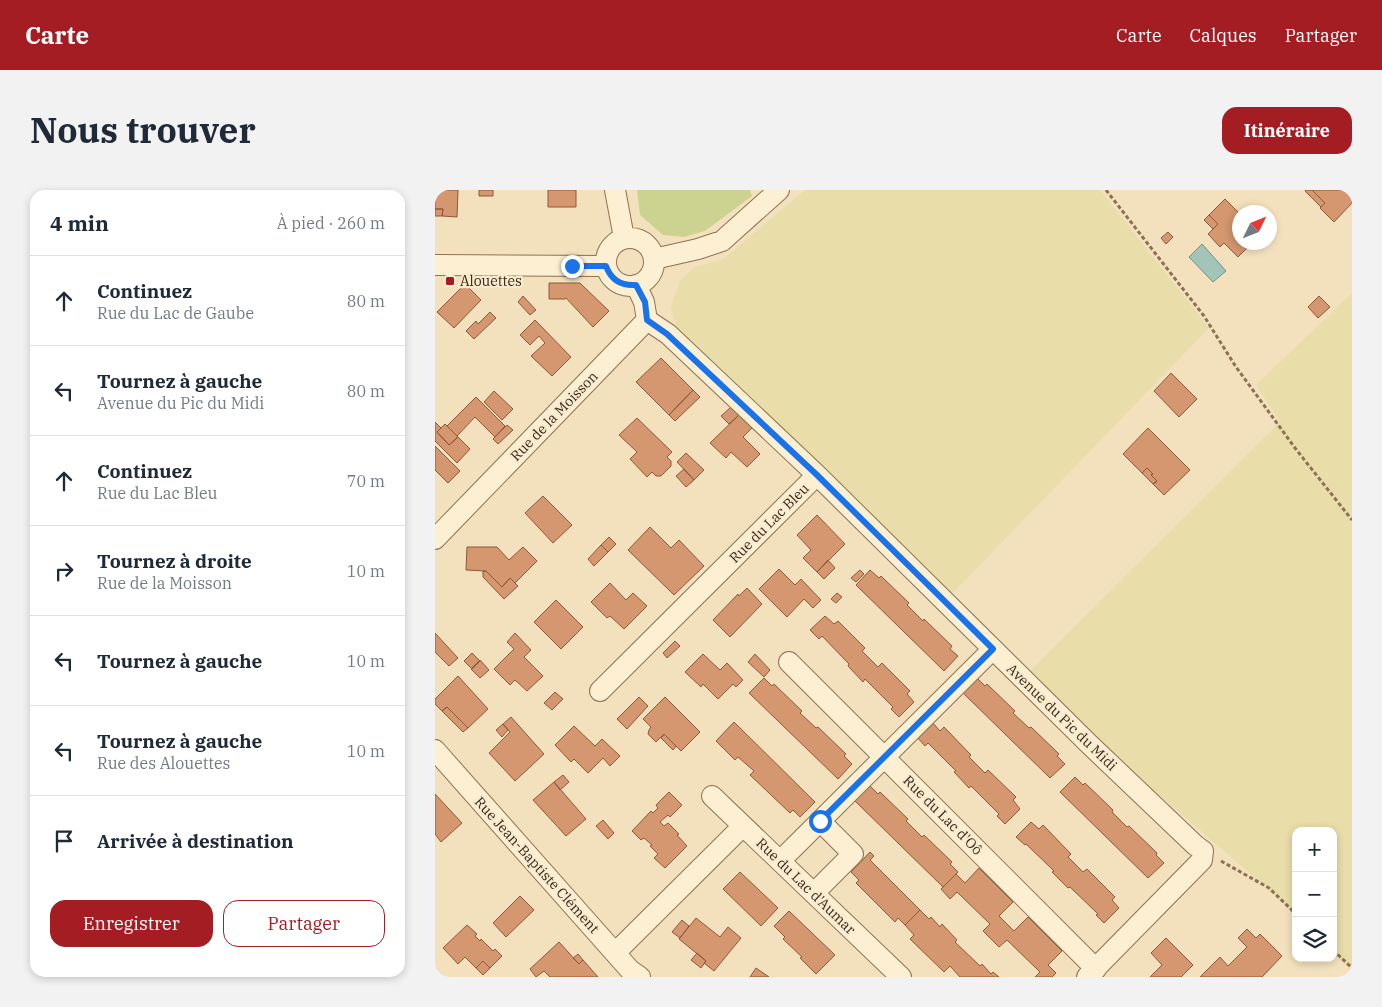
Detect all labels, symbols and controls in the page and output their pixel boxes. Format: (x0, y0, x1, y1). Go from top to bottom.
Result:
text: Carte (25, 19, 89, 51)
text: Carte (1116, 24, 1162, 47)
text: Calques (1190, 24, 1257, 47)
text: Partager (1285, 24, 1357, 47)
text: Nous trouver (30, 107, 256, 153)
button: Itinéraire (1222, 107, 1352, 154)
north arrow (1232, 205, 1277, 250)
text: 4 min (50, 209, 109, 237)
text: À pied · 260 m (277, 213, 385, 233)
route end (561, 255, 584, 278)
place label: Alouettes (460, 272, 522, 290)
marker: Alouettes (444, 275, 456, 287)
text: Continuez (97, 279, 192, 303)
icon: ahead (50, 287, 78, 315)
text: 80 m (347, 291, 385, 311)
text: Rue du Lac de Gaube (97, 303, 254, 323)
street label: Rue de la Moisson (507, 367, 602, 465)
text: Tournez à gauche (97, 369, 262, 393)
icon: left (50, 377, 78, 405)
text: 80 m (347, 381, 385, 401)
text: Avenue du Pic du Midi (97, 393, 264, 413)
text: Continuez (97, 459, 192, 483)
icon: ahead (50, 467, 78, 495)
text: 70 m (347, 471, 385, 491)
street label: Rue du Lac Bleu (725, 479, 813, 567)
text: Rue du Lac Bleu (97, 483, 217, 503)
text: Tournez à droite (97, 549, 252, 573)
icon: right (50, 557, 78, 585)
text: 10 m (347, 561, 385, 581)
text: Rue de la Moisson (97, 573, 232, 593)
icon: left (50, 647, 78, 675)
text: Tournez à gauche (97, 649, 262, 673)
text: 10 m (347, 651, 385, 671)
street label: Avenue du Pic du Midi (1003, 660, 1121, 774)
text: Tournez à gauche (97, 729, 262, 753)
icon: left (50, 737, 78, 765)
text: 10 m (347, 741, 385, 761)
text: Rue des Alouettes (97, 753, 230, 773)
street label: Rue du Lac d'Oô (899, 771, 987, 859)
street label: Rue Jean-Baptiste Clément (471, 793, 603, 937)
route start (809, 810, 832, 833)
icon: arrive (50, 827, 78, 855)
map controls (1292, 827, 1337, 962)
button: + (1292, 827, 1337, 872)
text: Arrivée à destination (97, 829, 294, 853)
street label: Rue du Lac d'Aumar (752, 834, 860, 939)
button: − (1292, 872, 1337, 917)
button: Enregistrer (50, 900, 213, 947)
button: Partager (223, 900, 385, 947)
button: layers (1292, 917, 1337, 962)

